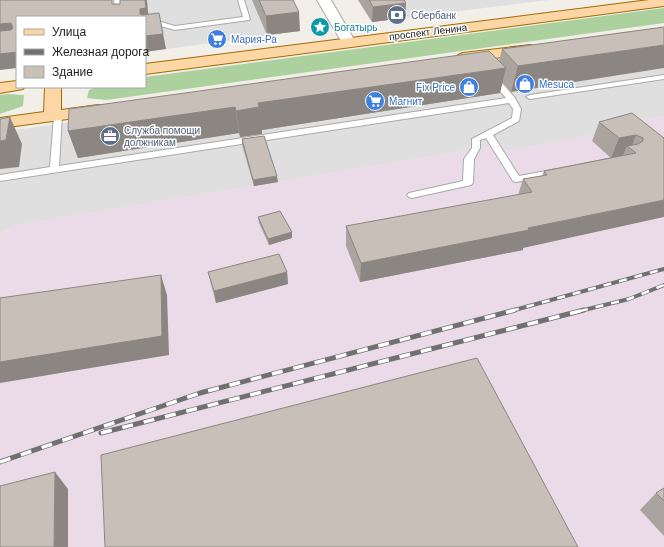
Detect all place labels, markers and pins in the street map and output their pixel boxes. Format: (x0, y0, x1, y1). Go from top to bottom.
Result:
bank icon: Сбербанк (386, 4, 408, 26)
place label: Сбербанк (411, 10, 457, 21)
place icon: Богатырь (309, 16, 331, 38)
place label: Богатырь (334, 22, 377, 33)
supermarket icon: Мария-Ра (206, 28, 228, 50)
place label: Мария-Ра (231, 34, 277, 45)
shop icon: Mesuca (514, 73, 536, 95)
shop icon: Fix Price (458, 76, 480, 98)
place label: Mesuca (539, 79, 574, 90)
place label: Fix Price (416, 82, 455, 93)
supermarket icon: Магнит (364, 90, 386, 112)
place label: Магнит (389, 96, 423, 107)
office icon: Служба помощи должникам (99, 125, 121, 147)
place label: Служба помощи должникам (124, 125, 200, 148)

